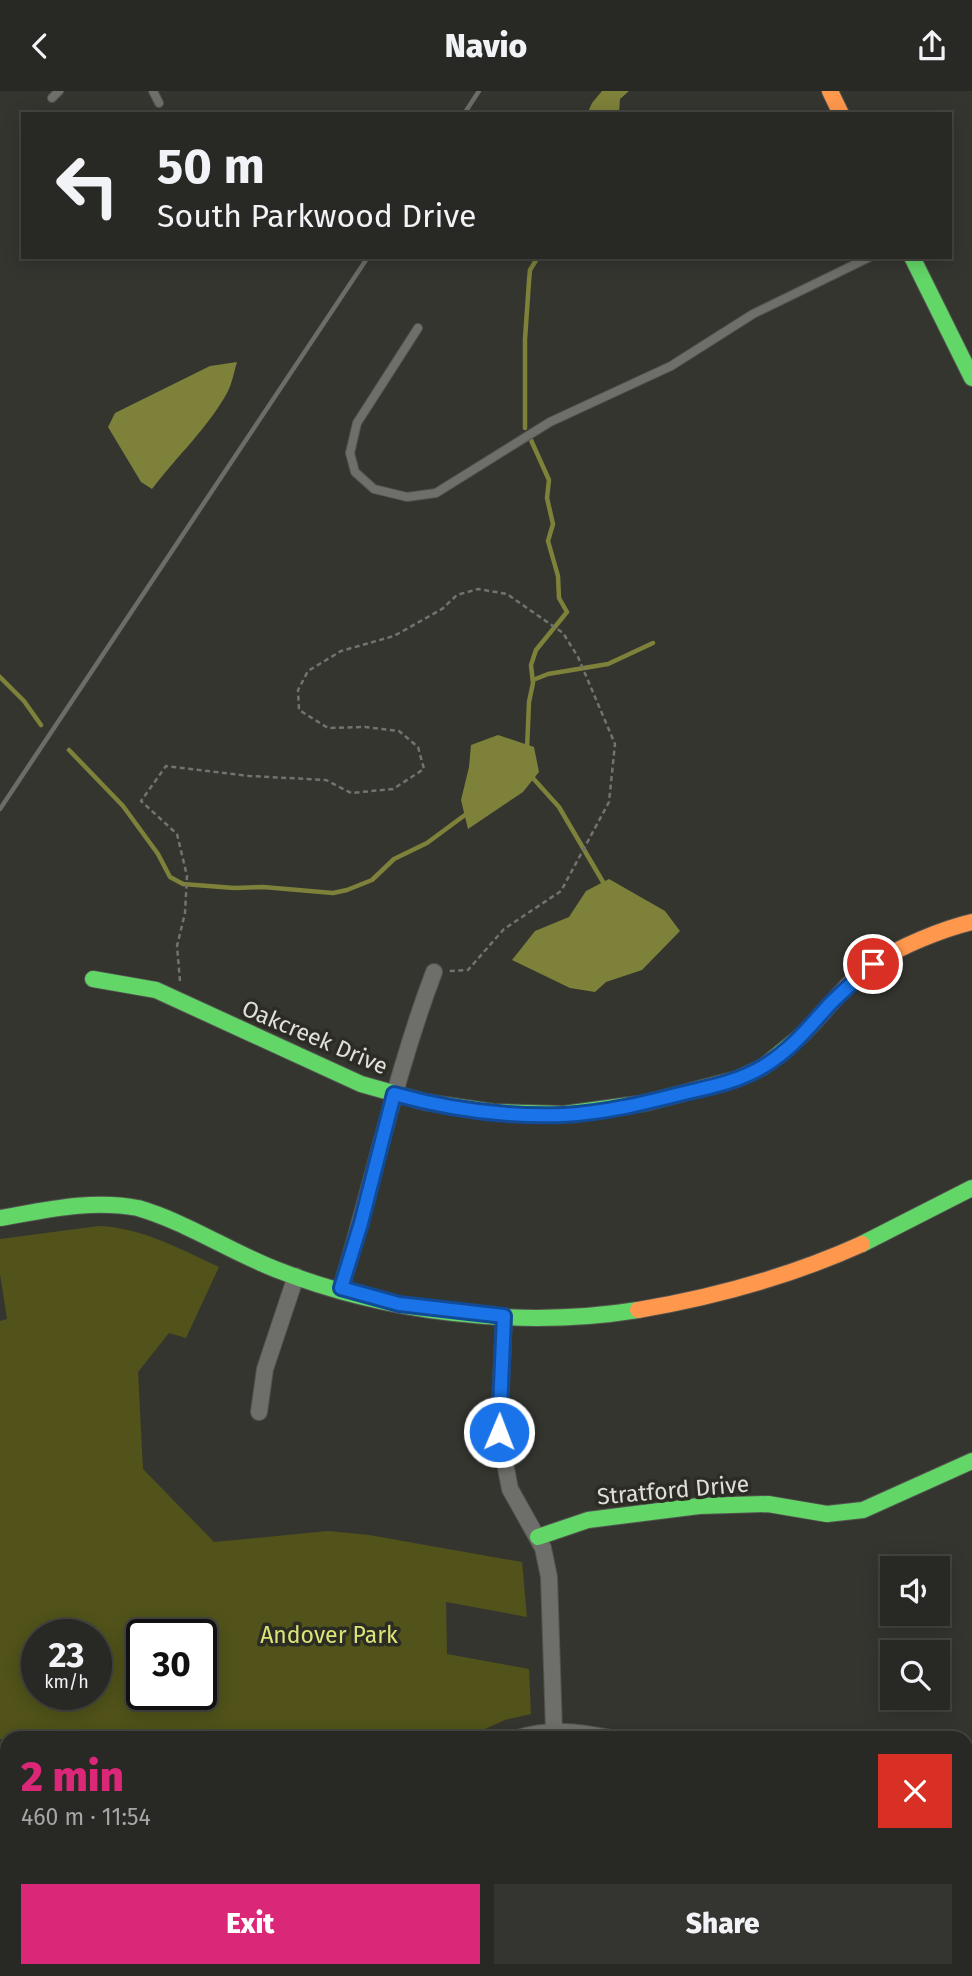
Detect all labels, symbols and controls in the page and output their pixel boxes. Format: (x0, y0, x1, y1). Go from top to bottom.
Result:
icon: back (21, 27, 59, 65)
text: Navio (445, 27, 527, 65)
icon: share (913, 27, 951, 65)
text: 50 m (157, 137, 265, 196)
icon: left (42, 140, 133, 231)
text: South Parkwood Drive (157, 197, 477, 235)
pin (843, 934, 903, 994)
icon: arrive (854, 945, 892, 983)
street label: Oakcreek Drive (238, 994, 392, 1080)
position arrow (462, 1395, 536, 1469)
street label: Stratford Drive (596, 1469, 750, 1511)
map controls (880, 1556, 950, 1710)
button: sound (880, 1556, 950, 1626)
speed limit sign: 30 (126, 1619, 217, 1710)
park label: Andover Park (260, 1621, 398, 1649)
text: 23 (48, 1634, 85, 1676)
button: search (880, 1640, 950, 1710)
text: km/h (44, 1671, 89, 1693)
text: 2 min (21, 1752, 124, 1802)
button: close (878, 1754, 952, 1828)
text: 460 m · 11:54 (21, 1803, 151, 1831)
button: Exit (21, 1884, 480, 1964)
button: Share (494, 1884, 952, 1964)

